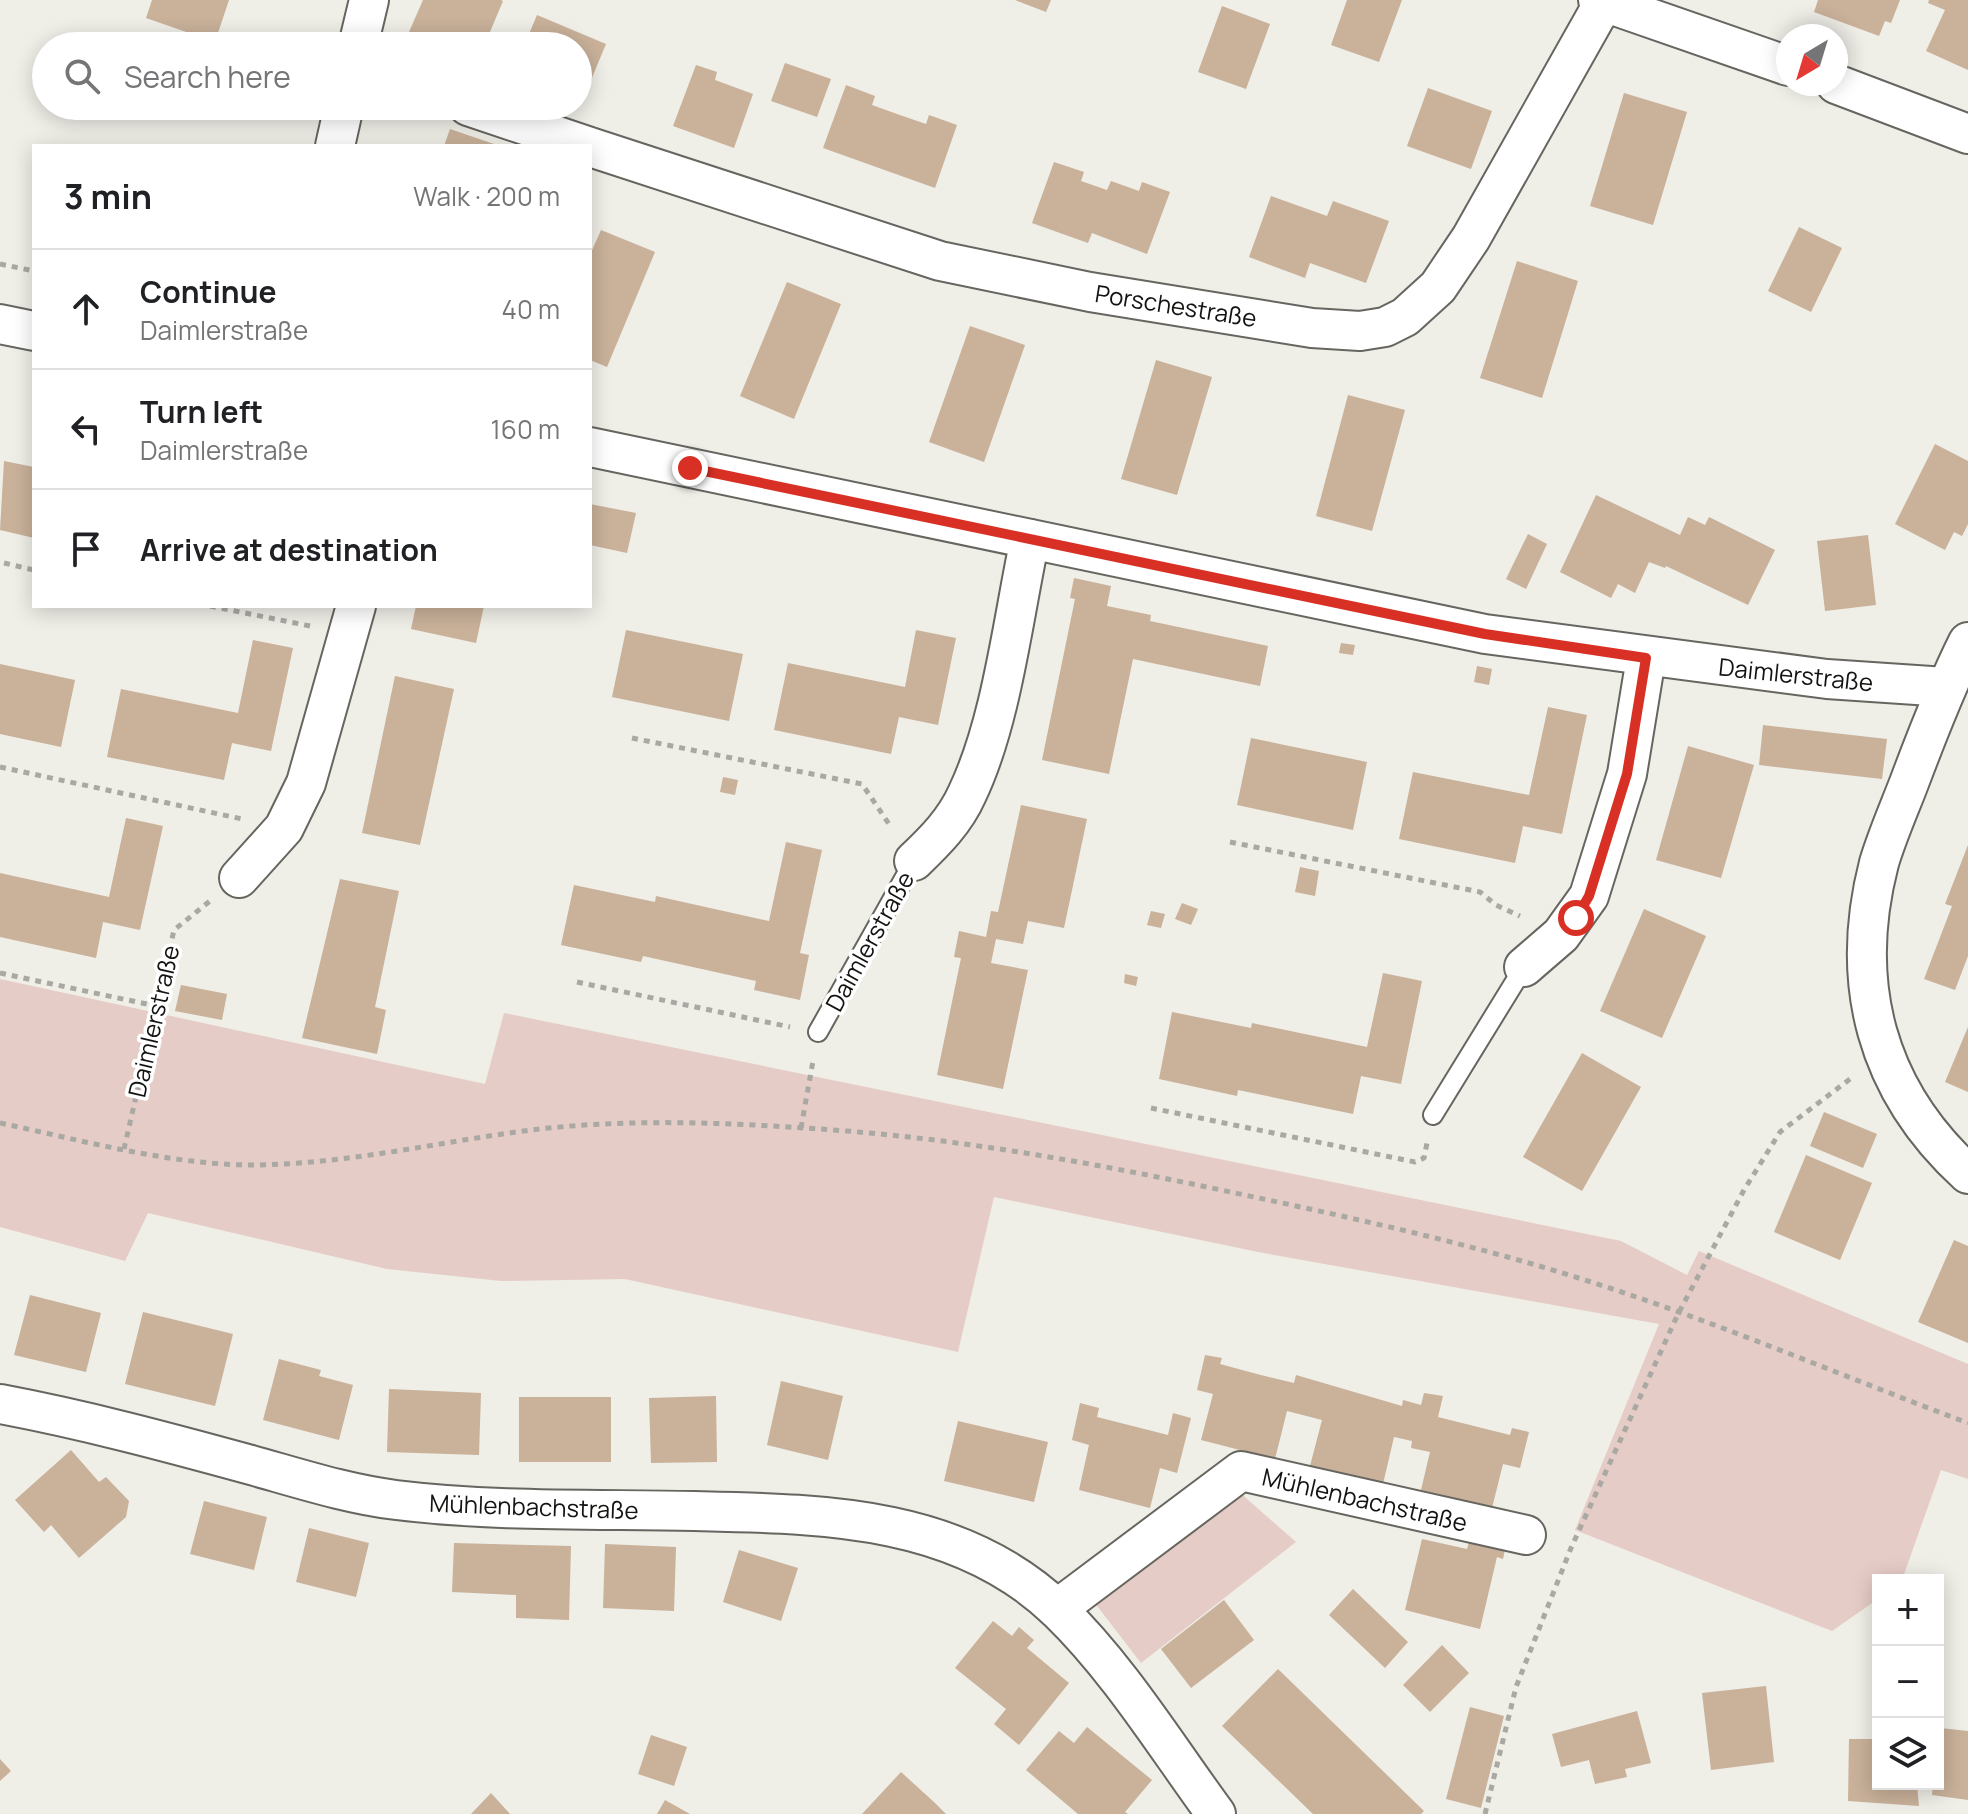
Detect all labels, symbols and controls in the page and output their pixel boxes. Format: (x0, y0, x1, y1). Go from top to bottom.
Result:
north arrow (1776, 24, 1848, 96)
search box (32, 32, 592, 120)
icon: search (60, 54, 104, 98)
text: Search here (124, 56, 291, 97)
text: 3 min (64, 173, 152, 219)
text: Walk · 200 m (413, 178, 560, 214)
text: Continue (140, 271, 276, 312)
street label: Porschestraße (1093, 276, 1259, 334)
icon: ahead (64, 287, 108, 331)
text: 40 m (502, 291, 560, 327)
text: Daimlerstraße (140, 312, 308, 348)
text: Turn left (140, 391, 263, 432)
icon: left (64, 407, 108, 451)
text: 160 m (491, 411, 560, 447)
text: Daimlerstraße (140, 432, 308, 468)
route end (672, 450, 708, 486)
icon: arrive (64, 527, 108, 571)
text: Arrive at destination (140, 529, 438, 570)
street label: Daimlerstraße (1717, 649, 1875, 699)
street label: Daimlerstraße (817, 865, 921, 1017)
route start (1558, 900, 1594, 936)
street label: Daimlerstraße (119, 942, 187, 1100)
street label: Mühlenbachstraße (1259, 1459, 1471, 1539)
street label: Mühlenbachstraße (429, 1486, 639, 1526)
map controls (1872, 1574, 1944, 1790)
button: + (1872, 1574, 1944, 1646)
button: − (1872, 1646, 1944, 1718)
button: layers (1872, 1718, 1944, 1790)

